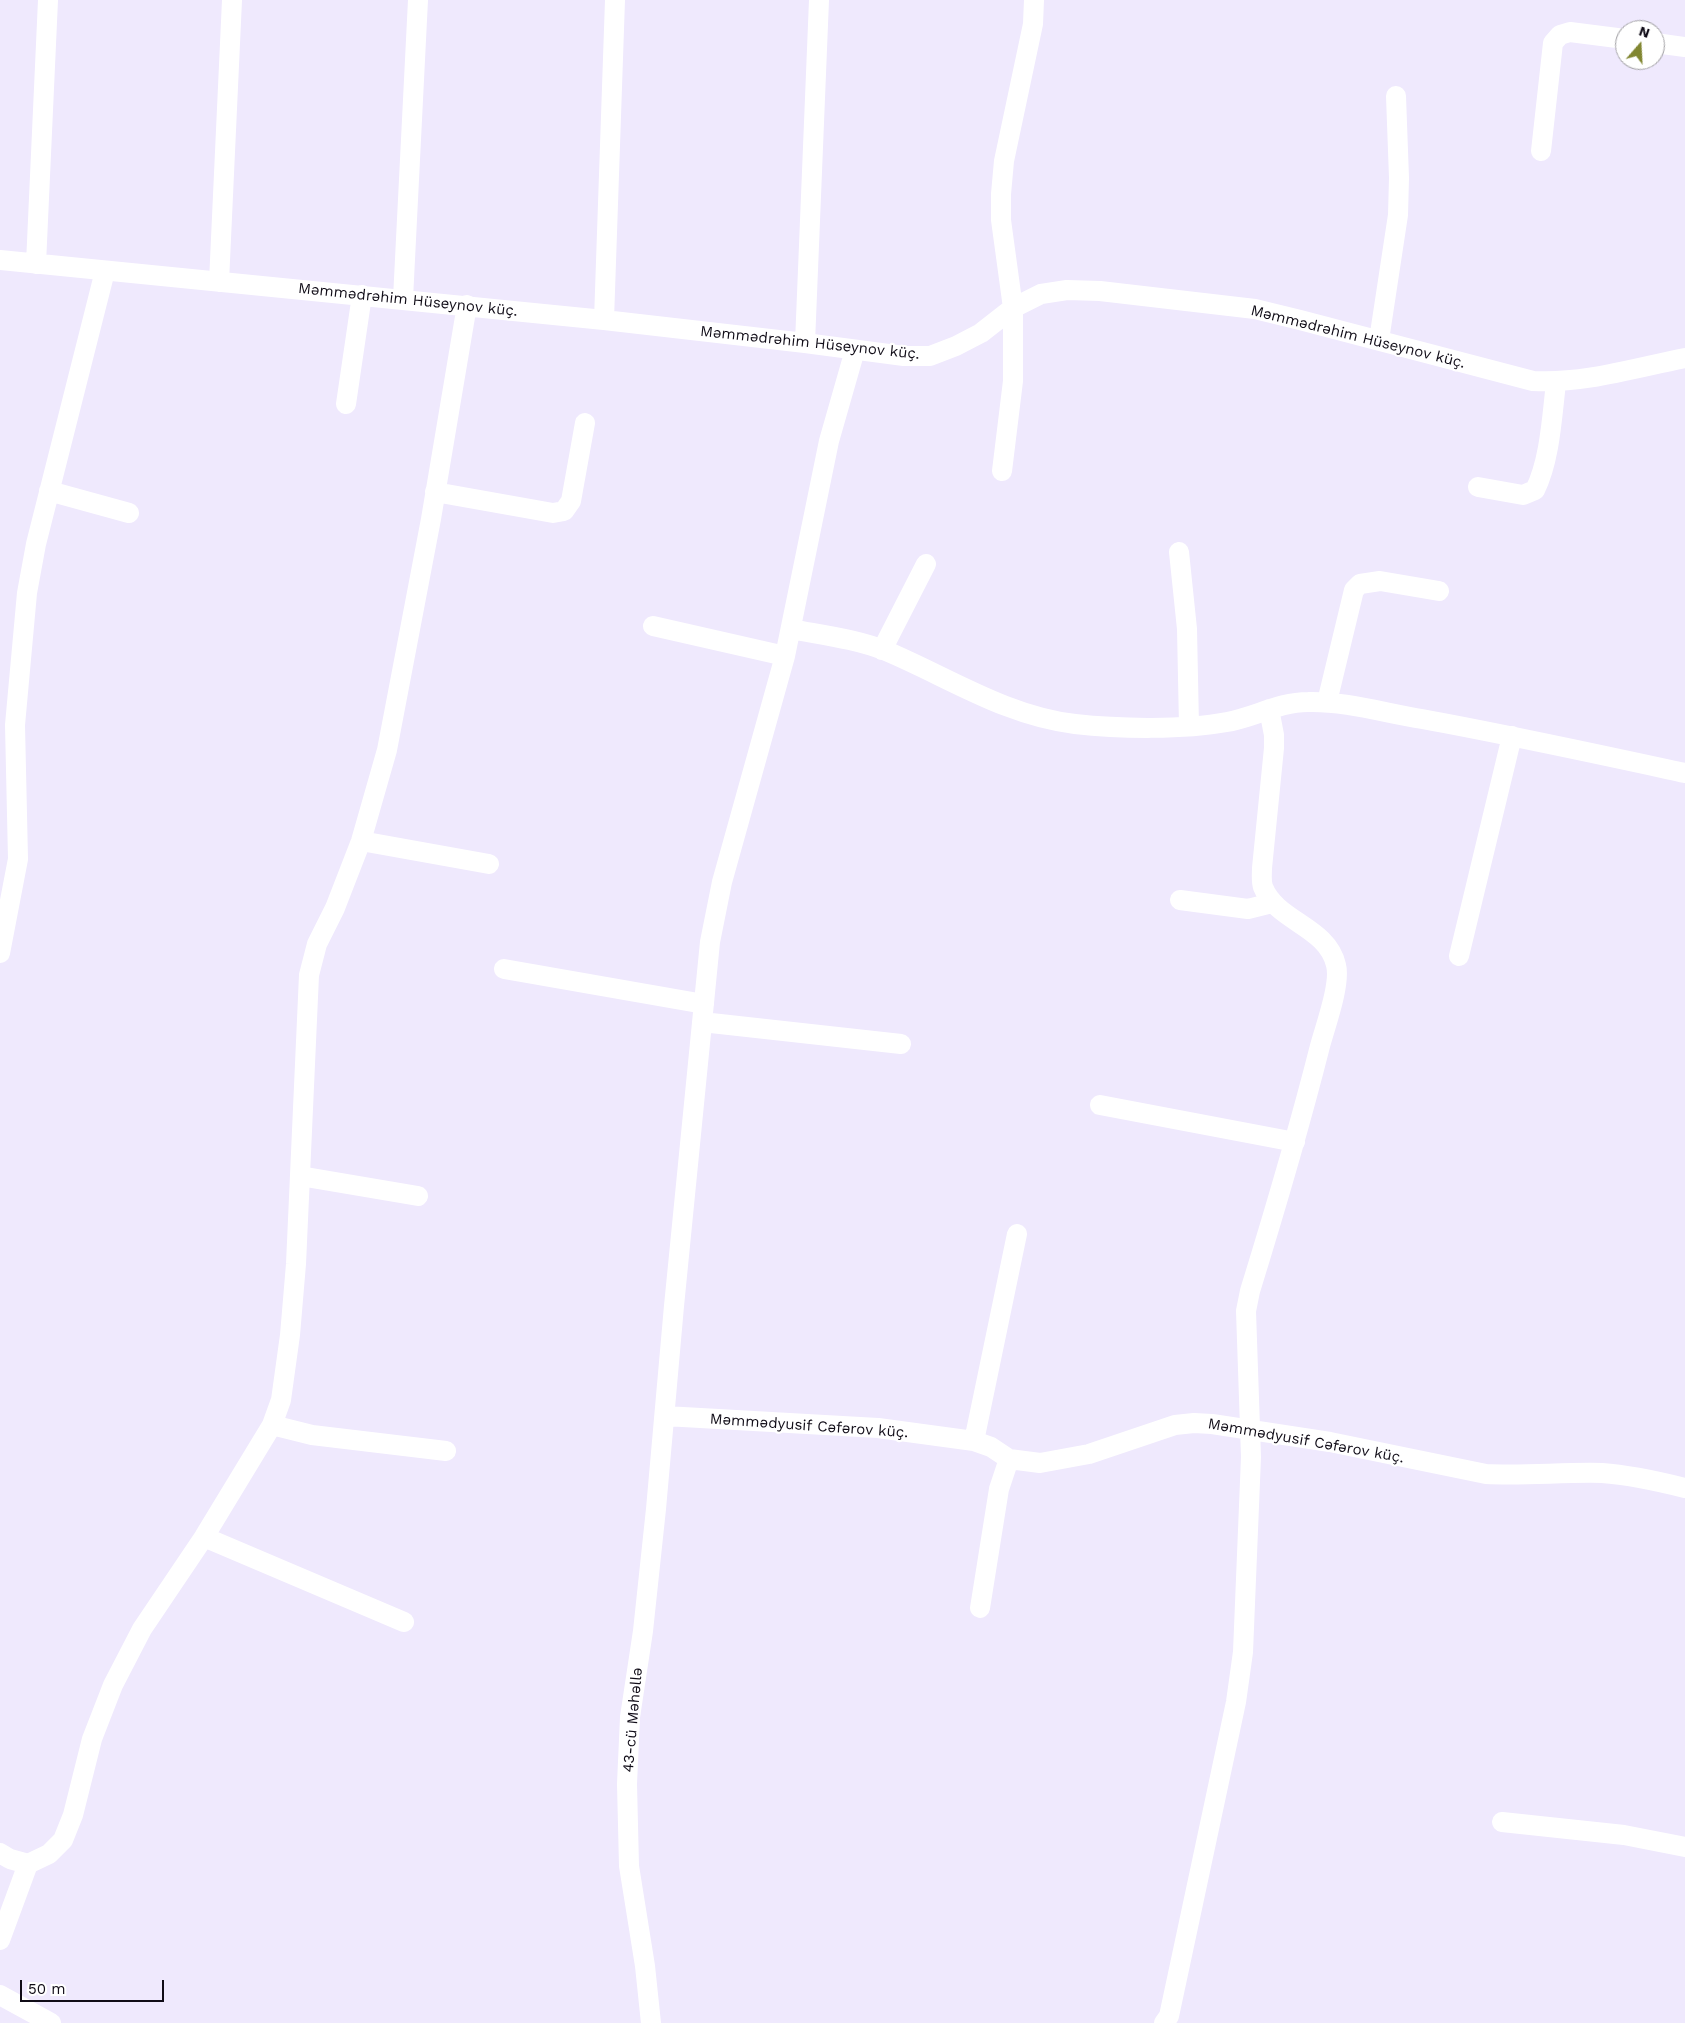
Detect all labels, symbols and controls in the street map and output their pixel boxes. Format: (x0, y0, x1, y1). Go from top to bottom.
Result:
north arrow (1615, 20, 1665, 70)
text: N (1637, 23, 1652, 41)
street label: Məmmədrəhim Hüseynov küç. (297, 280, 519, 320)
street label: Məmmədrəhim Hüseynov küç. (1249, 302, 1467, 372)
street label: Məmmədrəhim Hüseynov küç. (699, 323, 921, 363)
street label: Məmmədyusif Cəfərov küç. (709, 1410, 909, 1442)
street label: Məmmədyusif Cəfərov küç. (1207, 1415, 1405, 1467)
street label: 43-cü Məhəllə (619, 1667, 647, 1773)
scale bar (22, 1970, 166, 2002)
text: 50 m (28, 1980, 65, 1998)

